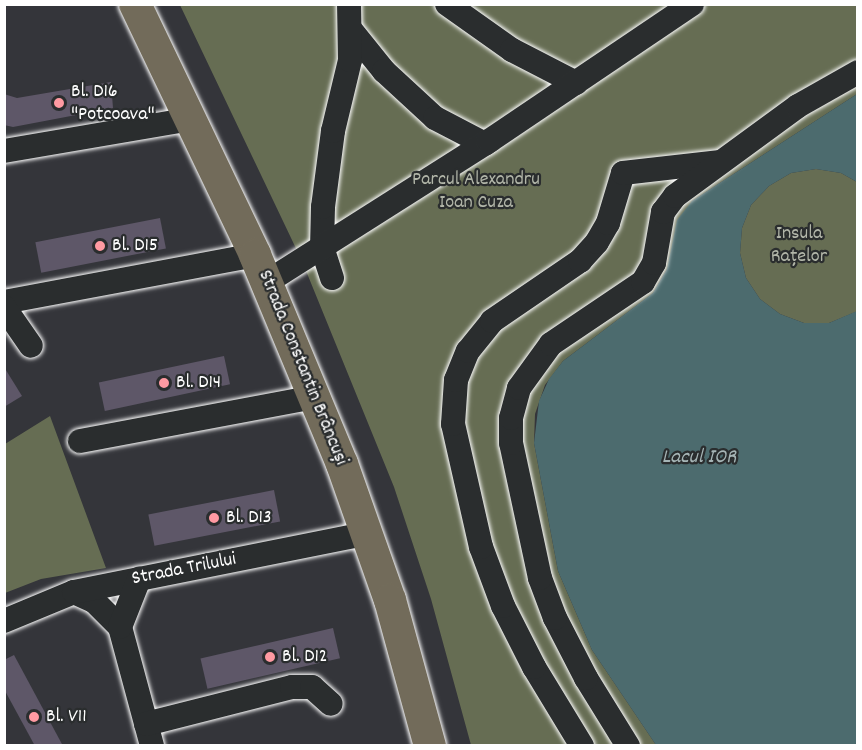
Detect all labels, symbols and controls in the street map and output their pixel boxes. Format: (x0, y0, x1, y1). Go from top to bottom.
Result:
place label: Bl. D16 "Potcoava" (71, 80, 155, 127)
marker: Bl. D16 "Potcoava" (52, 96, 66, 110)
park label: Parcul Alexandru Ioan Cuza (412, 168, 540, 215)
park label: Insula Rațelor (771, 222, 827, 269)
place label: Bl. D15 (112, 234, 158, 258)
marker: Bl. D15 (93, 239, 107, 253)
street label: Strada Constantin Brâncuși (252, 267, 352, 469)
place label: Bl. D14 (176, 371, 221, 395)
marker: Bl. D14 (157, 376, 171, 390)
water label: Lacul IOR (662, 445, 736, 471)
place label: Bl. D13 (226, 506, 272, 530)
marker: Bl. D13 (207, 511, 221, 525)
street label: Strada Trilului (130, 548, 238, 592)
place label: Bl. D12 (282, 645, 328, 669)
marker: Bl. D12 (263, 650, 277, 664)
place label: Bl. V11 (46, 705, 87, 729)
marker: Bl. V11 (27, 710, 41, 724)

